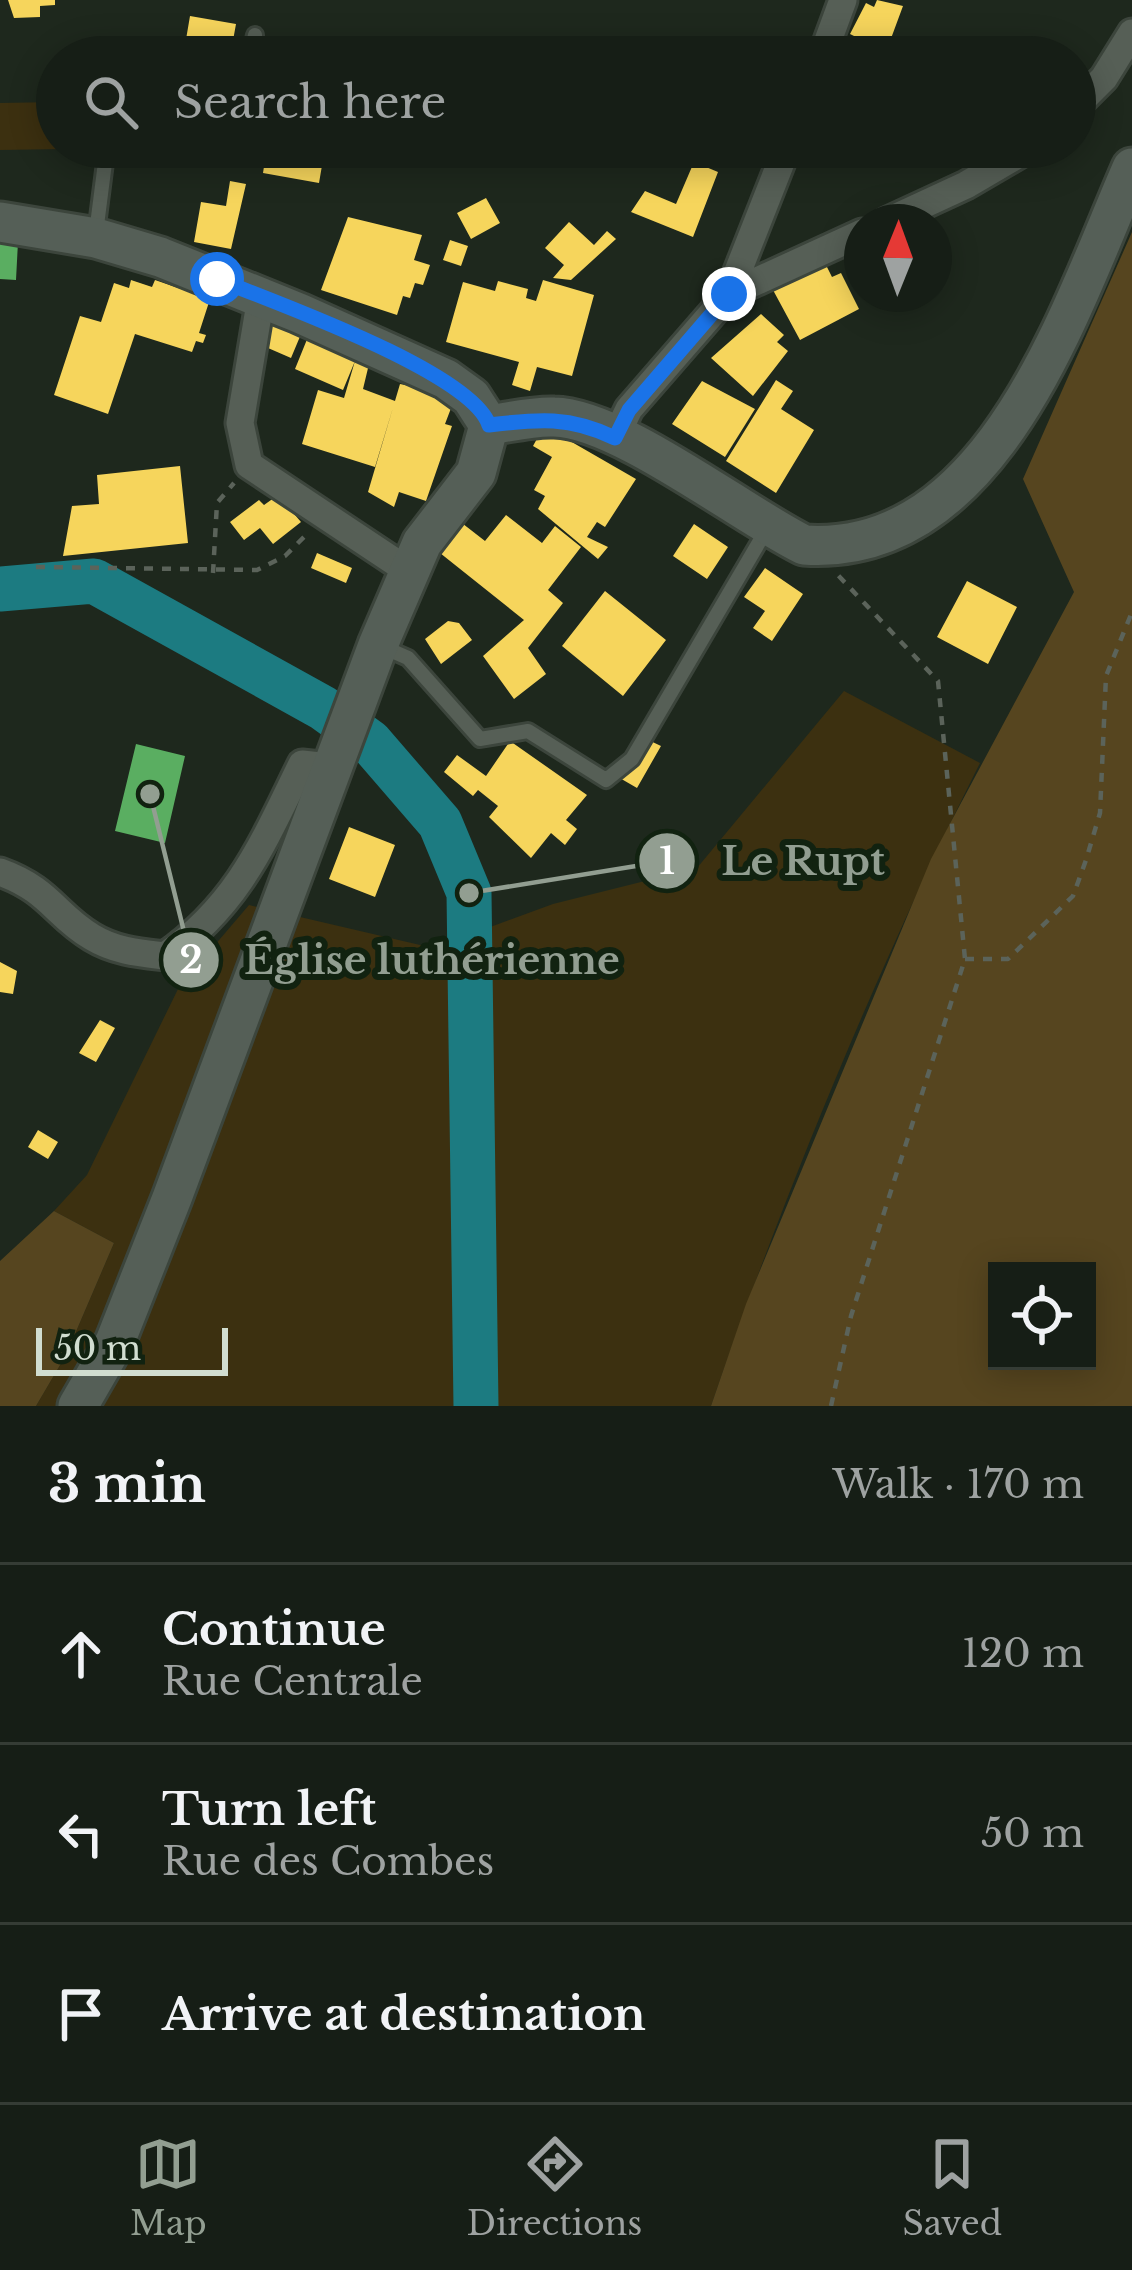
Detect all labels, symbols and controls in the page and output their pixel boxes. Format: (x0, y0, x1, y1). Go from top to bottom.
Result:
search box (36, 36, 1096, 168)
icon: search (78, 69, 144, 135)
text: Search here (174, 74, 446, 130)
north arrow (844, 204, 952, 312)
route start (190, 252, 244, 306)
route end (702, 267, 756, 321)
callout: Le Rupt (637, 824, 909, 899)
text: Le Rupt (721, 837, 885, 886)
text: 1 (659, 839, 675, 884)
callout: Église luthérienne (161, 923, 644, 998)
text: Église luthérienne (244, 936, 620, 985)
text: 2 (179, 938, 203, 983)
map controls (988, 1262, 1096, 1370)
button: locate (988, 1262, 1096, 1370)
scale bar (36, 1322, 228, 1375)
text: 50 m (54, 1328, 141, 1369)
text: 3 min (48, 1453, 206, 1516)
text: Walk · 170 m (832, 1460, 1084, 1509)
text: Continue (162, 1601, 386, 1657)
icon: ahead (48, 1621, 114, 1687)
text: 120 m (962, 1629, 1084, 1678)
text: Rue Centrale (162, 1657, 423, 1706)
text: Turn left (162, 1781, 376, 1837)
icon: left (48, 1801, 114, 1867)
text: 50 m (981, 1809, 1084, 1858)
text: Rue des Combes (162, 1837, 494, 1886)
icon: arrive (48, 1981, 114, 2047)
text: Arrive at destination (162, 1986, 646, 2042)
tab: Map (130, 2131, 207, 2244)
tab: Directions (467, 2131, 642, 2244)
tab: Saved (902, 2131, 1002, 2244)

